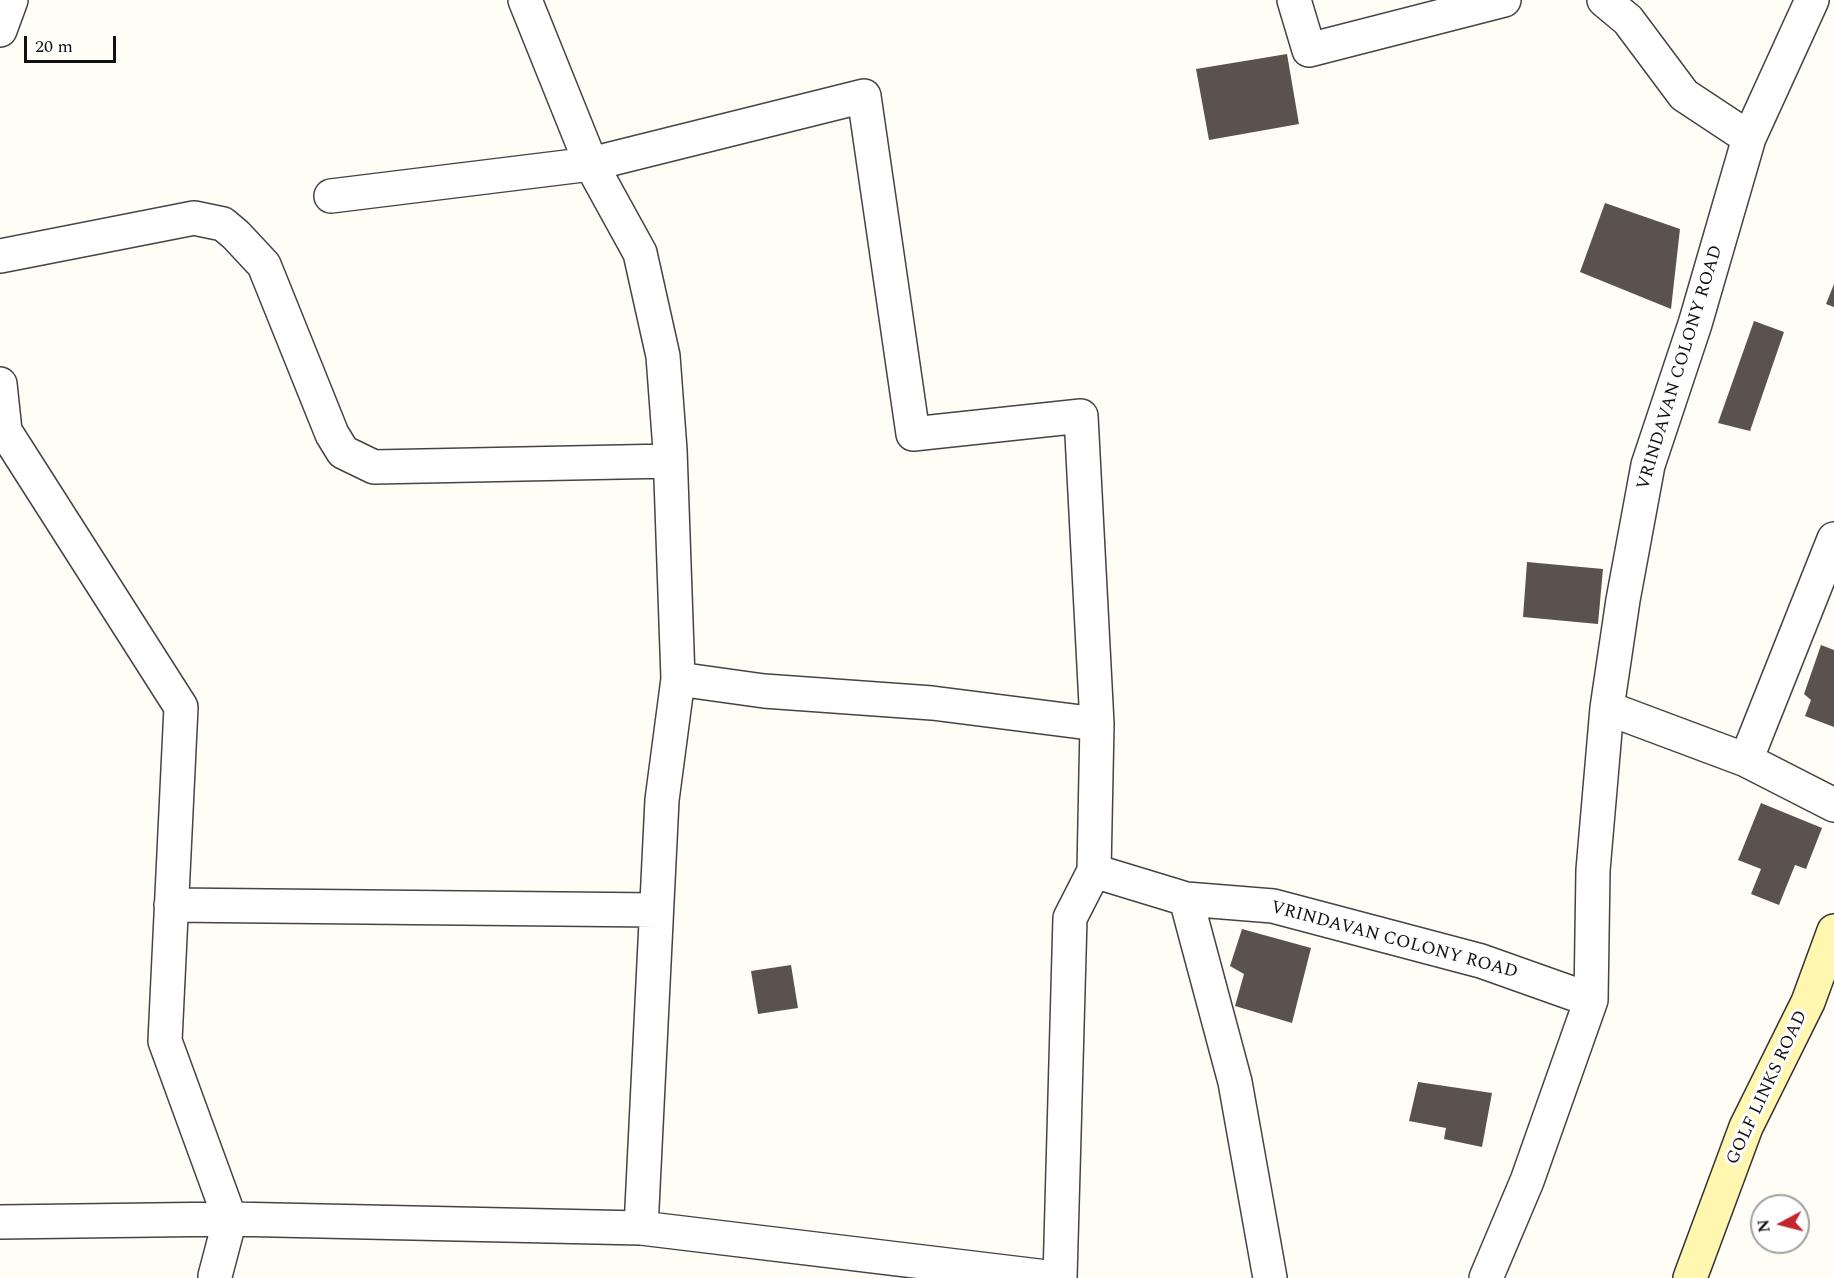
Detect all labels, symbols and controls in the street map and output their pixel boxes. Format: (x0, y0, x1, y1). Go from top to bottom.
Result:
scale bar (27, 24, 118, 62)
text: 20 m (35, 33, 73, 60)
street label: VRINDAVAN COLONY ROAD (1633, 243, 1729, 493)
street label: VRINDAVAN COLONY ROAD (1268, 898, 1520, 984)
street label: GOLF LINKS ROAD (1723, 1007, 1813, 1169)
north arrow (1750, 1194, 1810, 1254)
text: N (1751, 1218, 1777, 1234)

